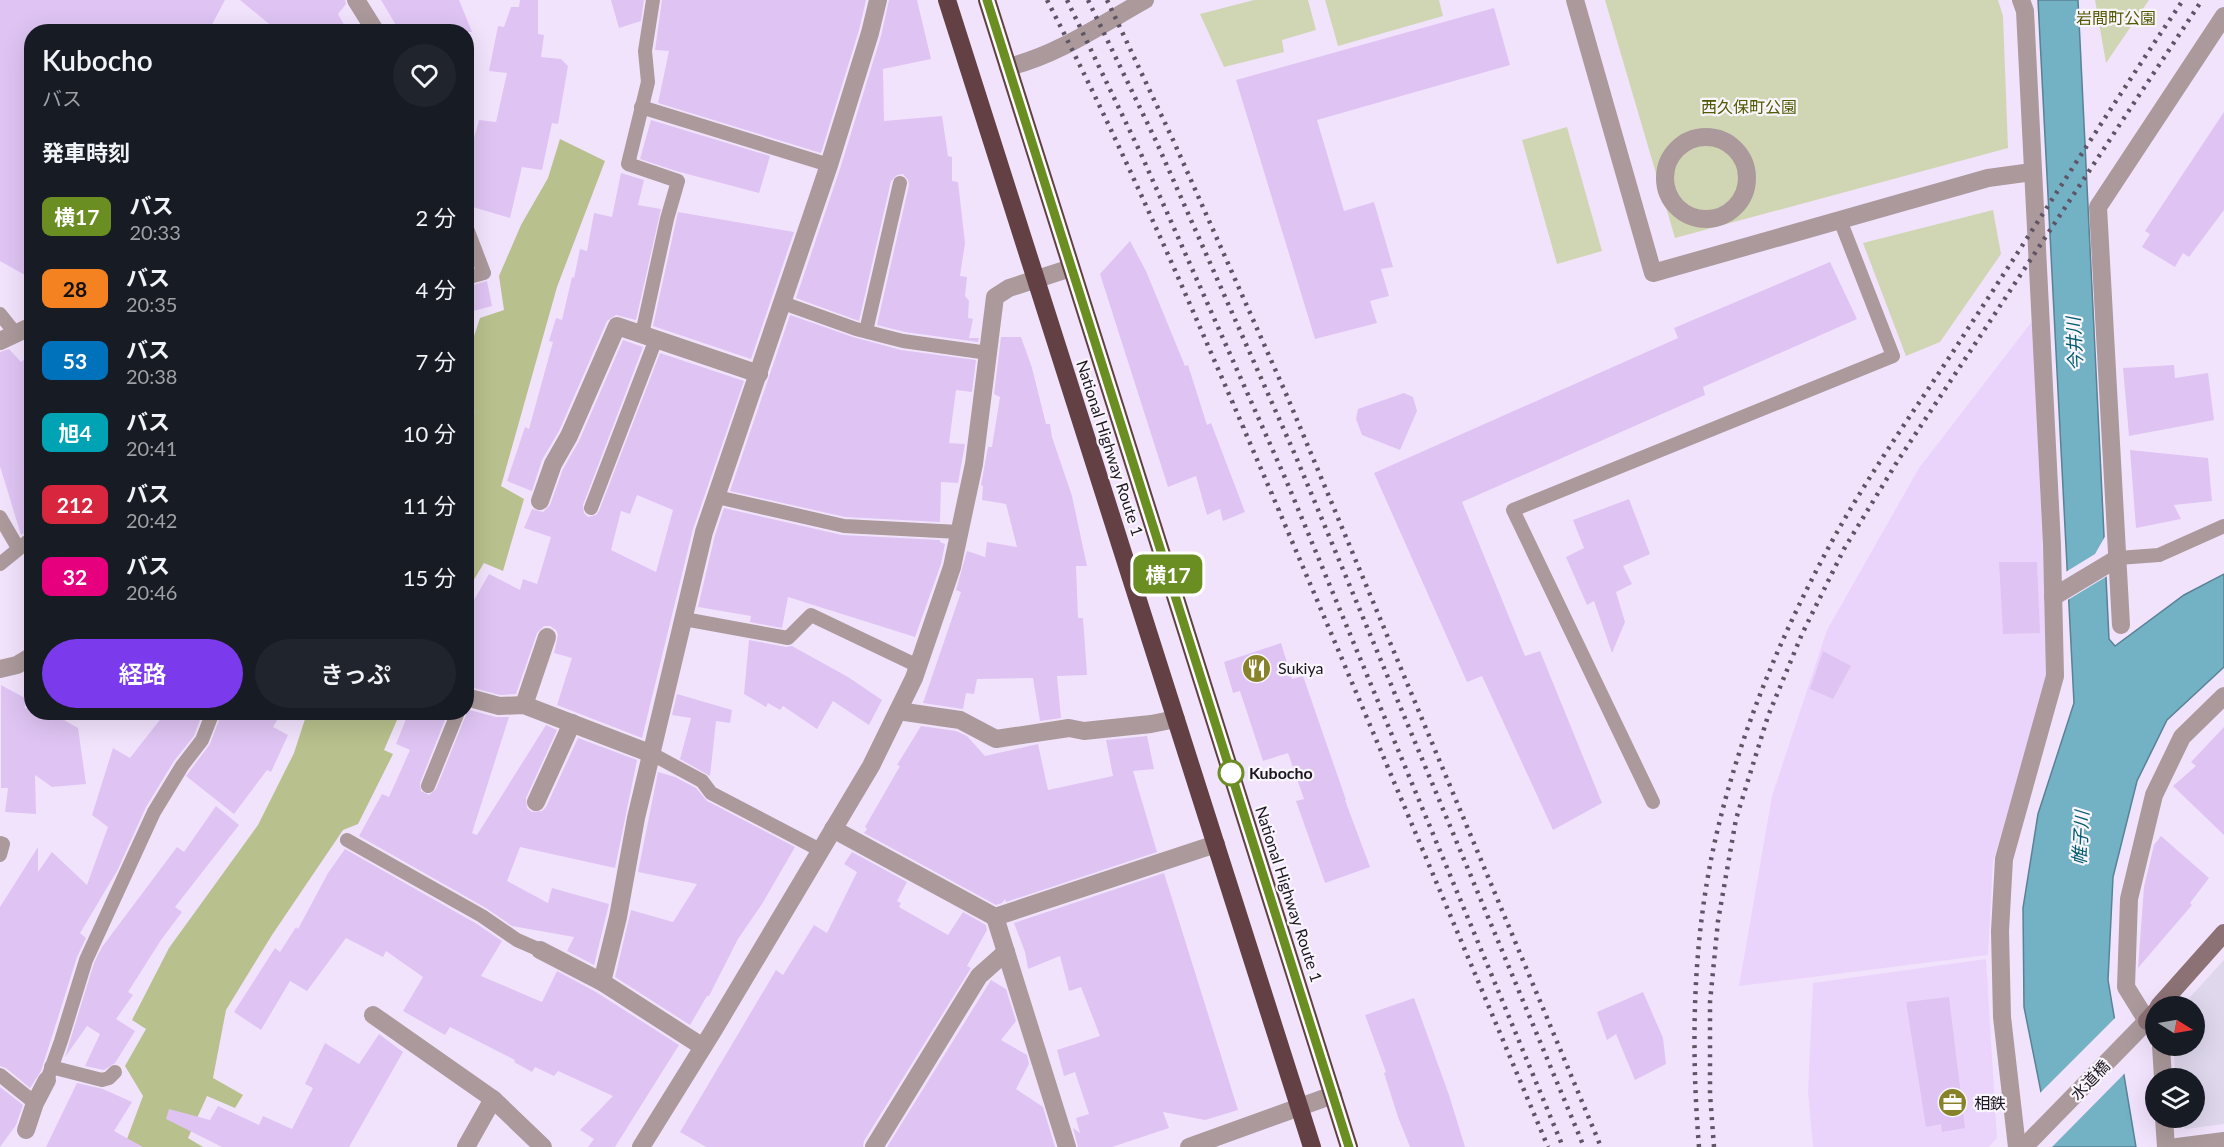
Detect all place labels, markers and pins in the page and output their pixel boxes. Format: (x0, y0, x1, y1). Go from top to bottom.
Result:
restaurant icon: Sukiya (1241, 652, 1273, 684)
place label: Sukiya (1278, 658, 1323, 677)
marker: Kubocho (1218, 760, 1244, 786)
place label: Kubocho (1249, 763, 1313, 782)
office icon: 相鉄 (1937, 1087, 1969, 1119)
place label: 相鉄 (1974, 1093, 2006, 1112)

